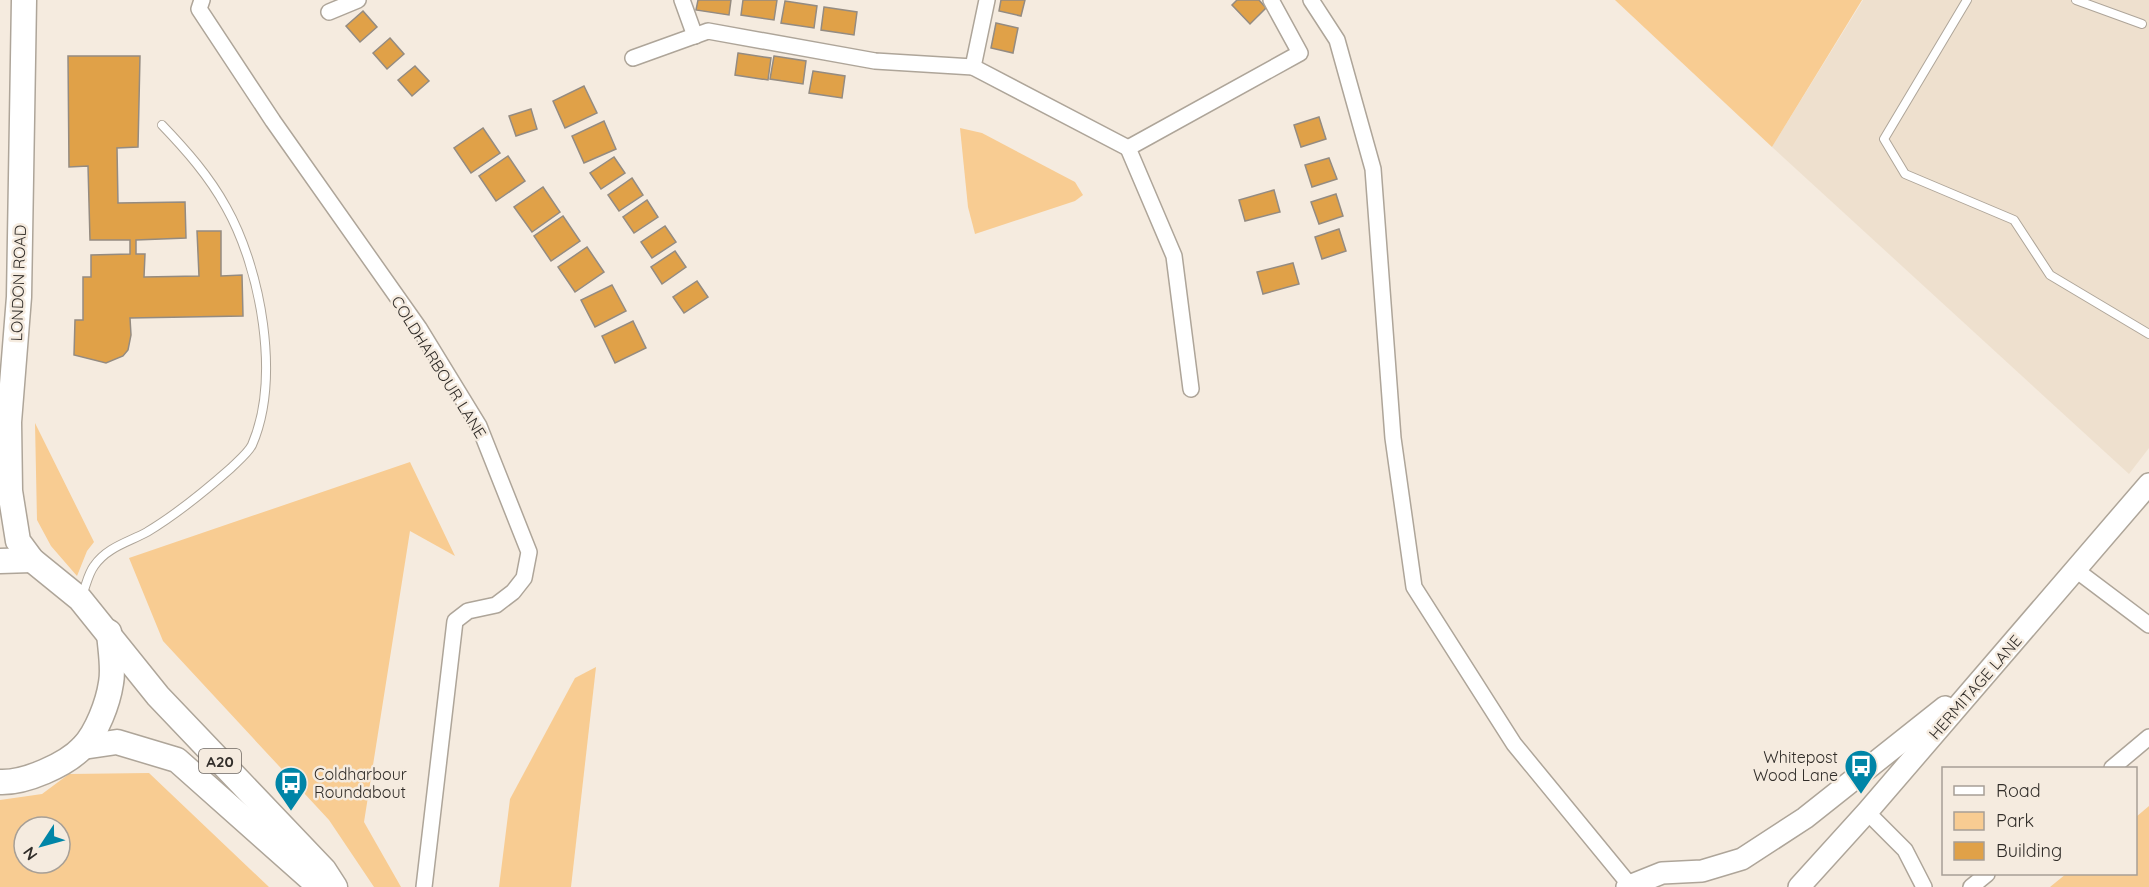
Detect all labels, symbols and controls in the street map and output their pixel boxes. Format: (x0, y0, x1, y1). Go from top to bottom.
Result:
street label: LONDON ROAD (6, 224, 30, 342)
street label: COLDHARBOUR LANE (387, 292, 491, 442)
street label: HERMITAGE LANE (1924, 631, 2026, 743)
place label: Whitepost Wood Lane (1753, 747, 1838, 785)
bus stop icon: Whitepost Wood Lane (1843, 748, 1879, 795)
road number: A20 (199, 749, 241, 773)
place label: Coldharbour Roundabout (314, 764, 407, 802)
bus stop icon: Coldharbour Roundabout (273, 765, 309, 812)
legend (1942, 767, 2137, 875)
text: Road (1996, 779, 2041, 802)
text: Park (1996, 809, 2034, 832)
north arrow (12, 815, 72, 875)
text: Building (1996, 839, 2062, 862)
text: N (18, 843, 41, 864)

